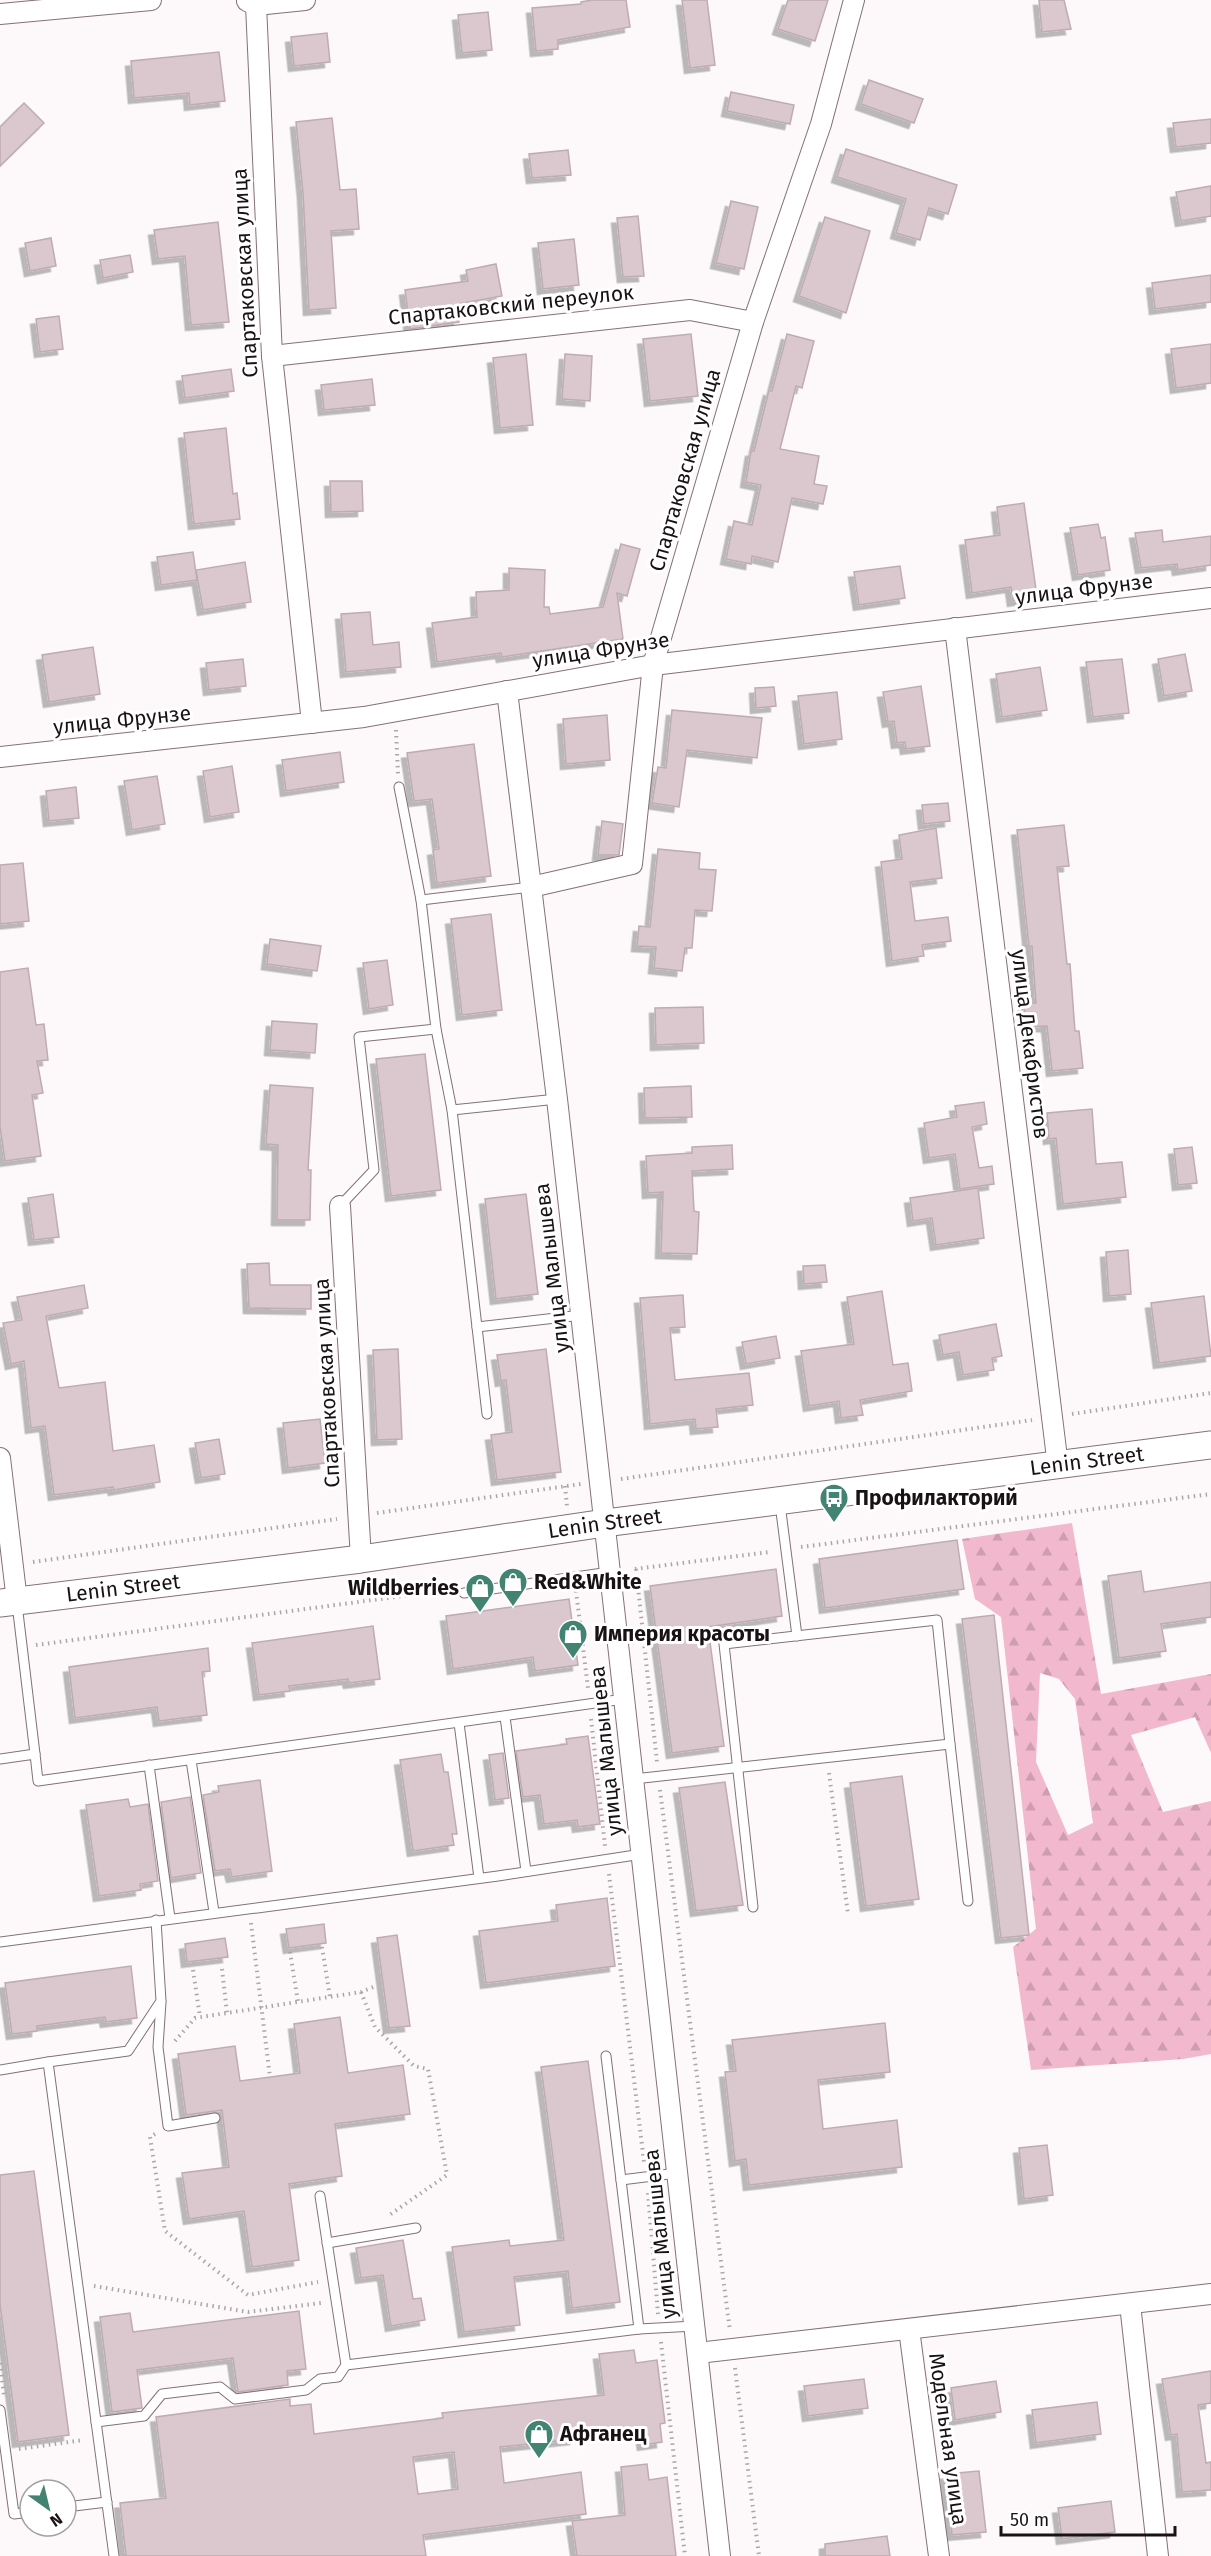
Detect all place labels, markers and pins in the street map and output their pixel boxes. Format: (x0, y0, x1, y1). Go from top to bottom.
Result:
bus stop icon: Профилакторий (818, 1482, 850, 1524)
place label: Профилакторий (855, 1485, 1018, 1511)
shop icon: Red&White (497, 1566, 529, 1608)
place label: Red&White (534, 1569, 642, 1595)
shop icon: Wildberries (464, 1572, 496, 1614)
place label: Wildberries (348, 1575, 459, 1601)
shop icon: Империя красоты (557, 1618, 589, 1660)
place label: Империя красоты (594, 1621, 770, 1647)
shop icon: Афганец (523, 2418, 555, 2460)
place label: Афганец (559, 2421, 647, 2447)

